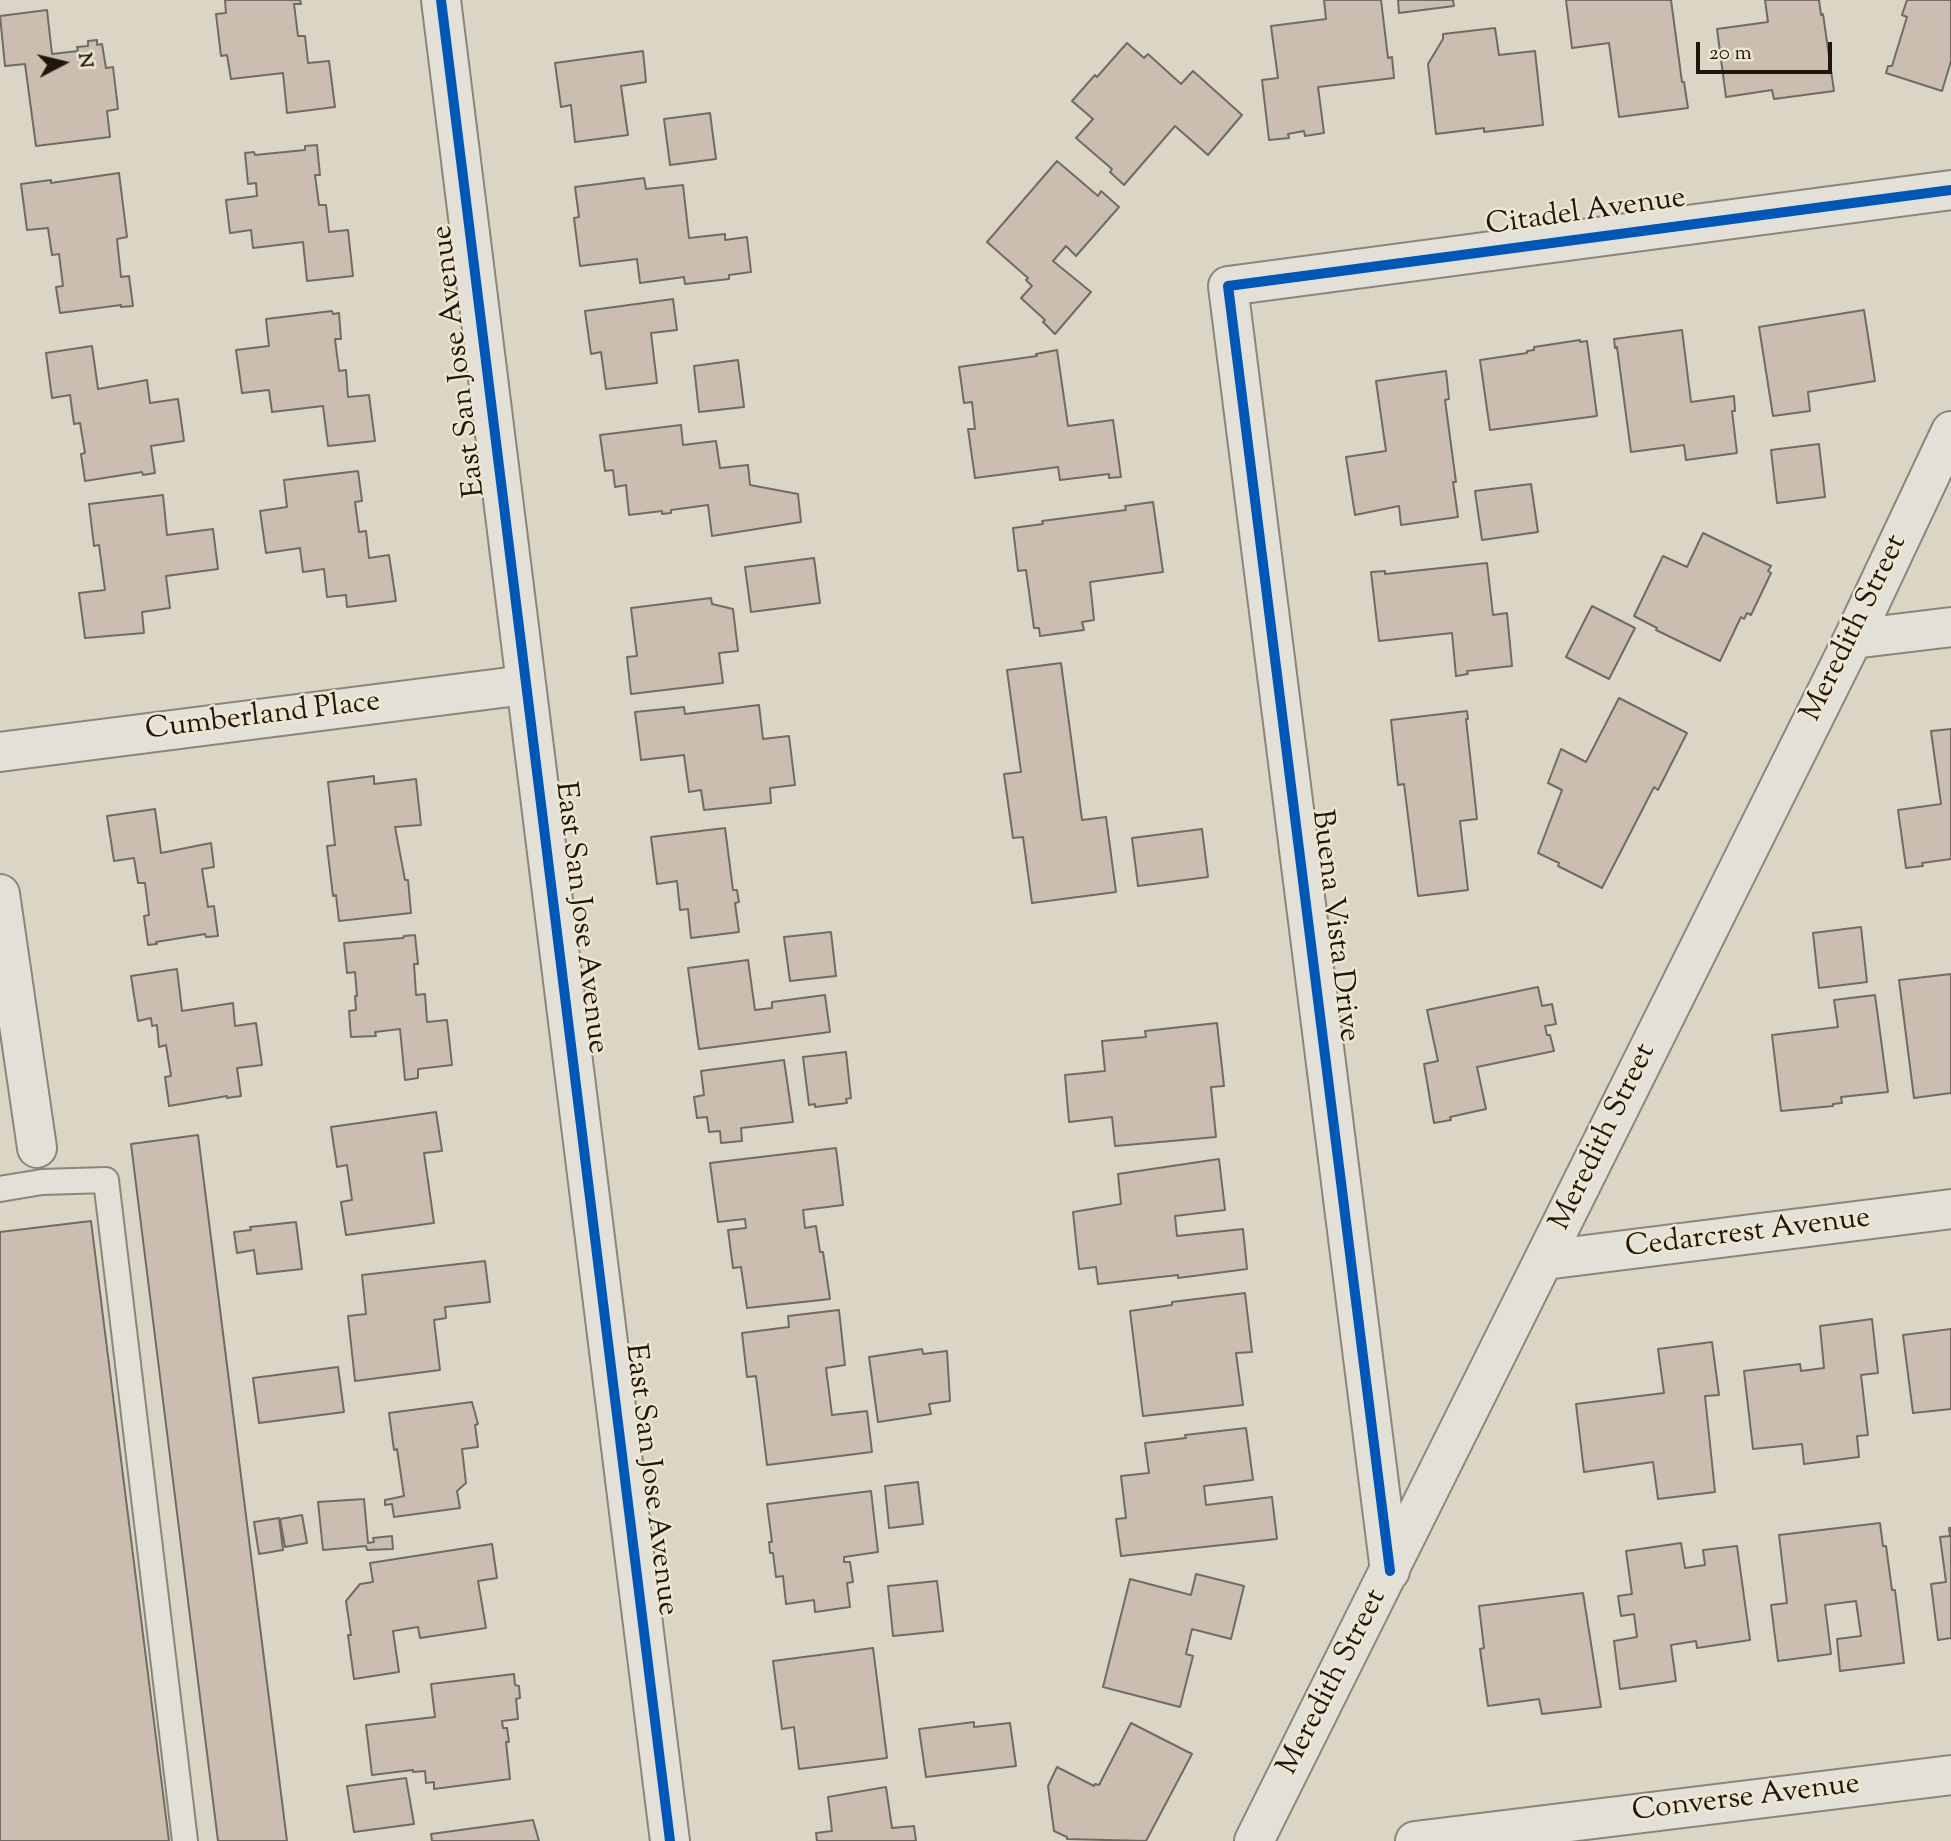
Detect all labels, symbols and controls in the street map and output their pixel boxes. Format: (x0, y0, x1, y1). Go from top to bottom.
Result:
north arrow (28, 28, 98, 98)
scale bar (1699, 28, 1836, 72)
text: 20 m (1709, 39, 1752, 69)
text: N (70, 51, 99, 70)
street label: Citadel Avenue (1484, 182, 1688, 246)
street label: East San Jose Avenue (426, 223, 496, 499)
street label: Meredith Street (1795, 530, 1917, 728)
street label: Cumberland Place (144, 686, 382, 750)
street label: East San Jose Avenue (544, 780, 614, 1056)
street label: Buena Vista Drive (1301, 808, 1365, 1044)
street label: Meredith Street (1544, 1039, 1666, 1237)
street label: Cedarcrest Avenue (1624, 1202, 1872, 1268)
street label: East San Jose Avenue (614, 1342, 684, 1618)
street label: Meredith Street (1272, 1584, 1396, 1782)
street label: Converse Avenue (1630, 1768, 1862, 1832)

